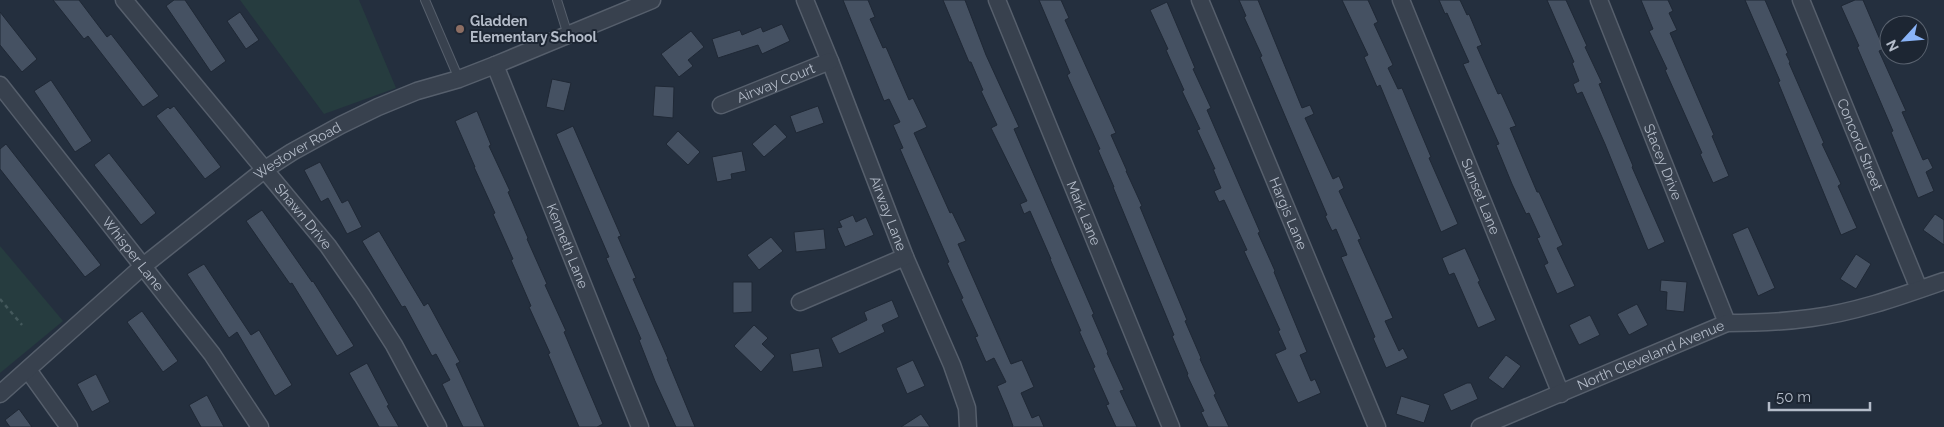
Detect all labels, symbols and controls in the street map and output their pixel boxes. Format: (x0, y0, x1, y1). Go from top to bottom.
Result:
place label: Gladden Elementary School (470, 13, 598, 45)
north arrow (1879, 15, 1929, 65)
marker: Gladden Elementary School (454, 23, 466, 35)
text: N (1883, 37, 1902, 54)
street label: Airway Court (734, 60, 817, 106)
street label: Concord Street (1834, 96, 1886, 193)
street label: Westover Road (251, 119, 344, 183)
street label: Stacey Drive (1641, 121, 1685, 202)
street label: Sunset Lane (1458, 156, 1503, 237)
street label: Airway Lane (867, 174, 910, 253)
street label: Hargis Lane (1266, 175, 1311, 252)
street label: Mark Lane (1064, 178, 1104, 247)
street label: Shawn Drive (271, 180, 335, 252)
street label: Kenneth Lane (543, 201, 592, 291)
street label: Whisper Lane (99, 214, 167, 294)
street label: North Cleveland Avenue (1575, 317, 1726, 393)
scale bar (1769, 380, 1870, 412)
text: 50 m (1776, 388, 1811, 406)

